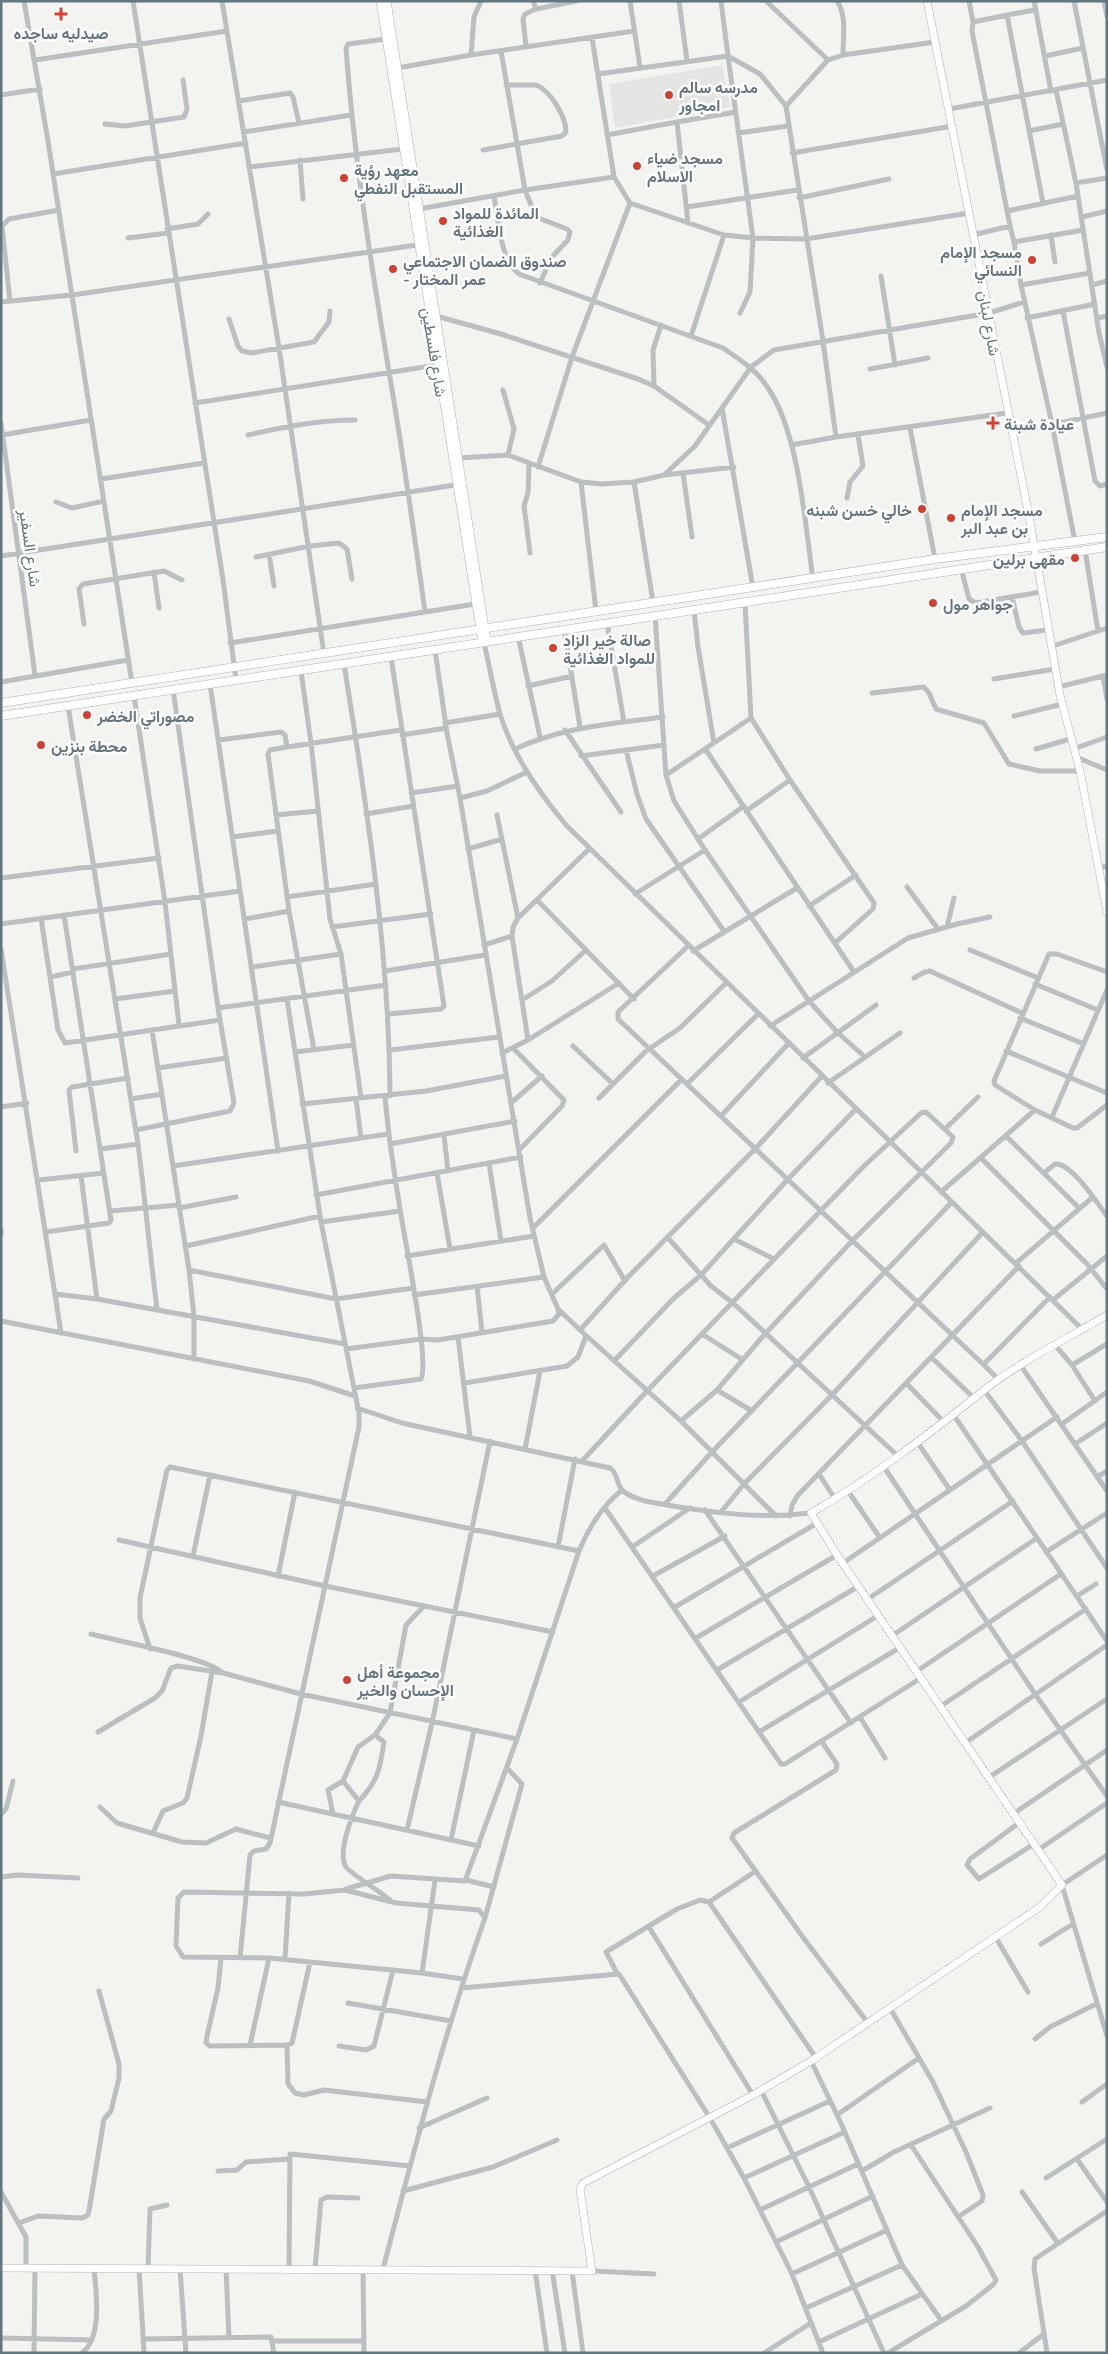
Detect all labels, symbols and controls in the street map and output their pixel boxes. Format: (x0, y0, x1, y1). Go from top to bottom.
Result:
marker: صيدليه ساجده (55, 8, 67, 20)
place label: صيدليه ساجده (13, 23, 109, 43)
place label: مدرسه سالم امجاور (678, 77, 758, 116)
marker: مدرسه سالم امجاور (663, 89, 675, 101)
place label: مسجد ضياء الاسلام (647, 148, 723, 187)
place label: معهد رؤية المستقبل النفطي (354, 160, 463, 202)
marker: مسجد ضياء الاسلام (631, 160, 643, 172)
marker: معهد رؤية المستقبل النفطي (338, 172, 350, 184)
place label: المائدة للمواد الغذائية (453, 203, 539, 241)
marker: المائدة للمواد الغذائية (437, 215, 449, 227)
place label: مسجد الإمام النسائي (940, 242, 1022, 284)
place label: صندوق الضمان الاجتماعي - عمر المختار (403, 251, 567, 290)
marker: مسجد الإمام النسائي (1026, 254, 1038, 266)
marker: صندوق الضمان الاجتماعي - عمر المختار (387, 263, 399, 275)
street label: شارع لبنان (972, 289, 1005, 358)
street label: شارع فلسطين (416, 306, 451, 399)
place label: عيادة شبنة (1004, 414, 1074, 434)
marker: عيادة شبنة (986, 416, 1000, 430)
place label: خالي خسن شبنه (806, 500, 912, 524)
place label: مسجد الإمام بن عبد البر (960, 500, 1043, 539)
marker: خالي خسن شبنه (916, 503, 928, 515)
street label: شارع السفير (13, 507, 46, 588)
marker: مسجد الإمام بن عبد البر (945, 512, 957, 524)
place label: مقهى برلين (993, 549, 1065, 570)
marker: مقهى برلين (1069, 552, 1081, 564)
place label: جواهر مول (943, 594, 1013, 615)
marker: جواهر مول (927, 597, 939, 609)
place label: صالة خير الزاد للمواد الغذائية (563, 630, 655, 669)
marker: صالة خير الزاد للمواد الغذائية (547, 642, 559, 654)
place label: مصوراتي الخضر (96, 706, 195, 730)
marker: مصوراتي الخضر (81, 709, 93, 721)
place label: محطة بنزين (51, 736, 128, 757)
marker: محطة بنزين (35, 739, 47, 751)
place label: مجموعة أهل الإحسان والخير (356, 1662, 454, 1701)
marker: مجموعة أهل الإحسان والخير (341, 1674, 353, 1686)

